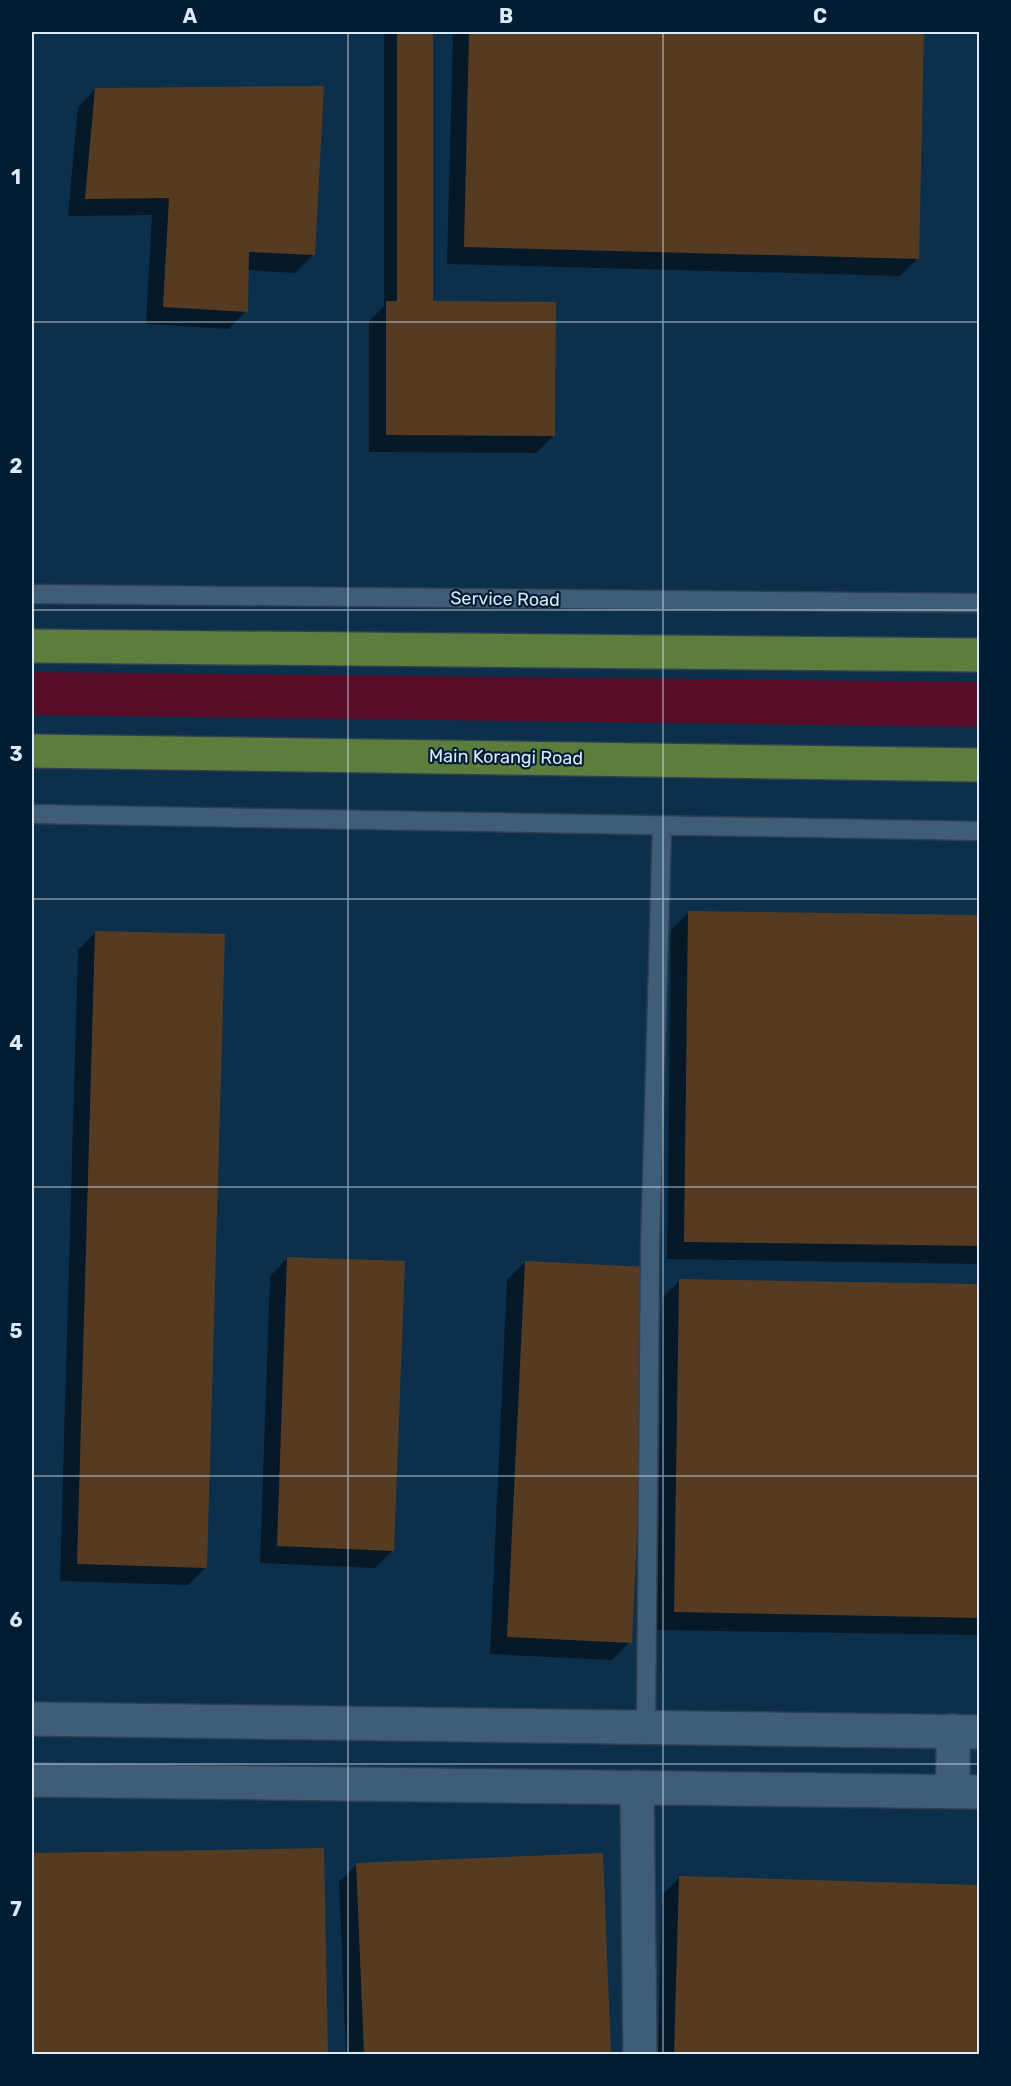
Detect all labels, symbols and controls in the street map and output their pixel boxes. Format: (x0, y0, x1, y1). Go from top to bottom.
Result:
text: A (183, 4, 198, 28)
text: B (499, 4, 513, 28)
text: C (813, 4, 827, 28)
text: 1 (11, 165, 21, 189)
text: 2 (10, 454, 23, 478)
street label: Service Road (450, 587, 560, 611)
text: 3 (9, 742, 23, 766)
street label: Main Korangi Road (429, 745, 583, 769)
text: 4 (9, 1031, 23, 1055)
text: 5 (10, 1319, 23, 1343)
text: 6 (9, 1608, 23, 1632)
text: 7 (10, 1897, 22, 1921)

